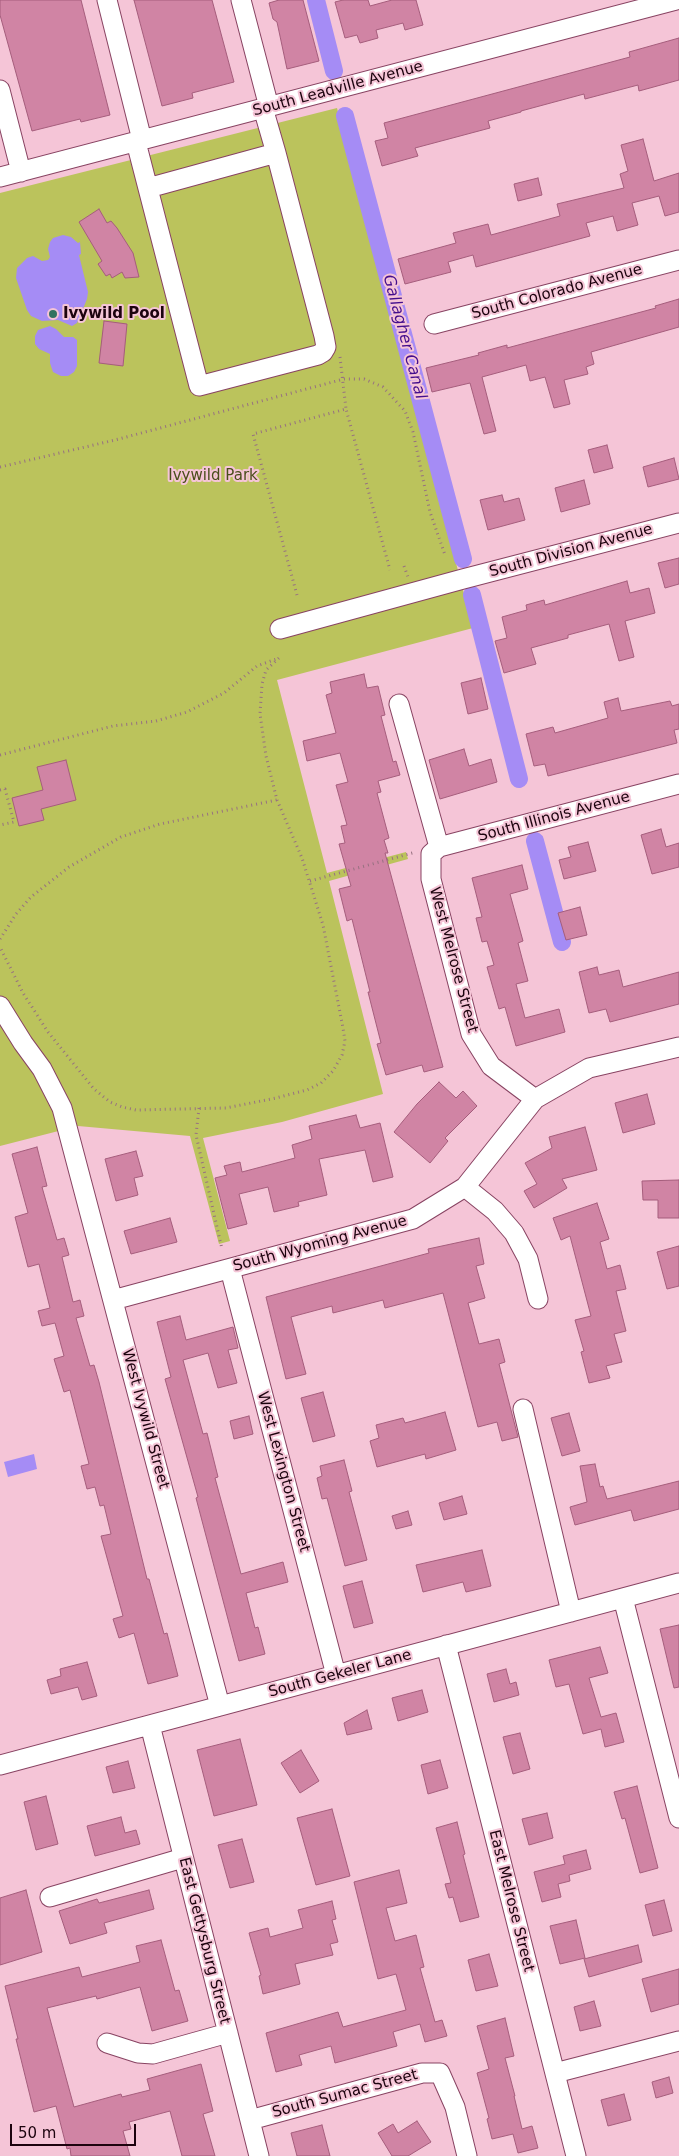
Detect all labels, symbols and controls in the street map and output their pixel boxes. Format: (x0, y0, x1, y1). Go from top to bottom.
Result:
street label: South Leadville Avenue (251, 58, 425, 120)
street label: South Colorado Avenue (470, 261, 644, 323)
water label: Gallagher Canal (378, 273, 430, 401)
place label: Ivywild Pool (63, 305, 165, 323)
marker: Ivywild Pool (47, 308, 59, 320)
park label: Ivywild Park (168, 467, 258, 485)
street label: South Division Avenue (487, 521, 655, 581)
street label: South Illinois Avenue (476, 788, 632, 846)
street label: West Melrose Street (425, 885, 481, 1035)
street label: South Wyoming Avenue (231, 1212, 409, 1276)
street label: West Ivywild Street (118, 1347, 172, 1491)
street label: West Lexington Street (253, 1390, 313, 1554)
street label: South Gekeler Lane (267, 1646, 413, 1702)
street label: East Melrose Street (485, 1828, 537, 1974)
street label: East Gettysburg Street (175, 1856, 233, 2026)
street label: South Sumac Street (270, 2066, 420, 2122)
scale bar (12, 2114, 139, 2146)
text: 50 m (18, 2124, 56, 2142)

